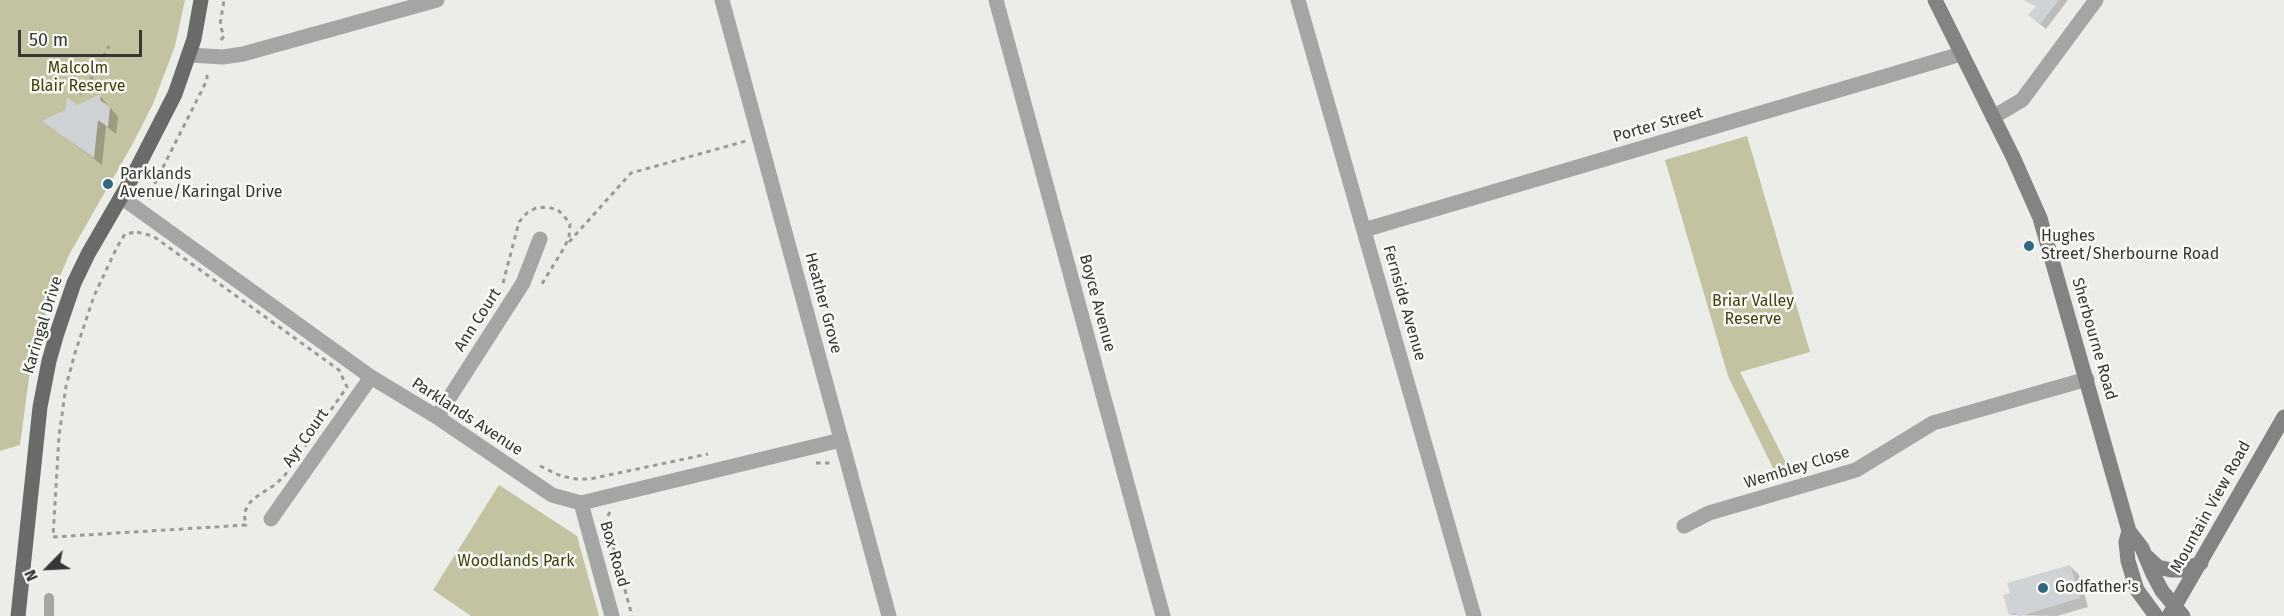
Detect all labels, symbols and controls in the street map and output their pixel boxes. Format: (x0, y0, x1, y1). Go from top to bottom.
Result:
scale bar (21, 18, 146, 56)
text: 50 m (29, 29, 68, 51)
park label: Malcolm Blair Reserve (30, 59, 126, 97)
street label: Porter Street (1611, 103, 1705, 147)
place label: Parklands Avenue/Karingal Drive (120, 165, 283, 203)
marker: Parklands Avenue/Karingal Drive (101, 177, 115, 191)
place label: Hughes Street/Sherbourne Road (2041, 227, 2219, 265)
marker: Hughes Street/Sherbourne Road (2022, 239, 2036, 253)
street label: Fernside Avenue (1378, 243, 1430, 363)
street label: Heather Grove (800, 250, 846, 356)
street label: Boyce Avenue (1075, 252, 1119, 354)
street label: Karingal Drive (19, 274, 67, 376)
street label: Sherbourne Road (2067, 276, 2121, 402)
street label: Ann Court (451, 285, 505, 355)
park label: Briar Valley Reserve (1712, 292, 1794, 330)
street label: Parklands Avenue (408, 374, 526, 460)
street label: Ayr Court (279, 405, 333, 471)
street label: Mountain View Road (2167, 438, 2255, 576)
street label: Wembley Close (1742, 443, 1852, 493)
street label: Box Road (595, 519, 633, 589)
north arrow (18, 538, 78, 598)
park label: Woodlands Park (458, 552, 574, 572)
text: N (20, 567, 42, 584)
place label: Godfather's (2055, 578, 2139, 598)
marker: Godfather's (2036, 581, 2050, 595)

